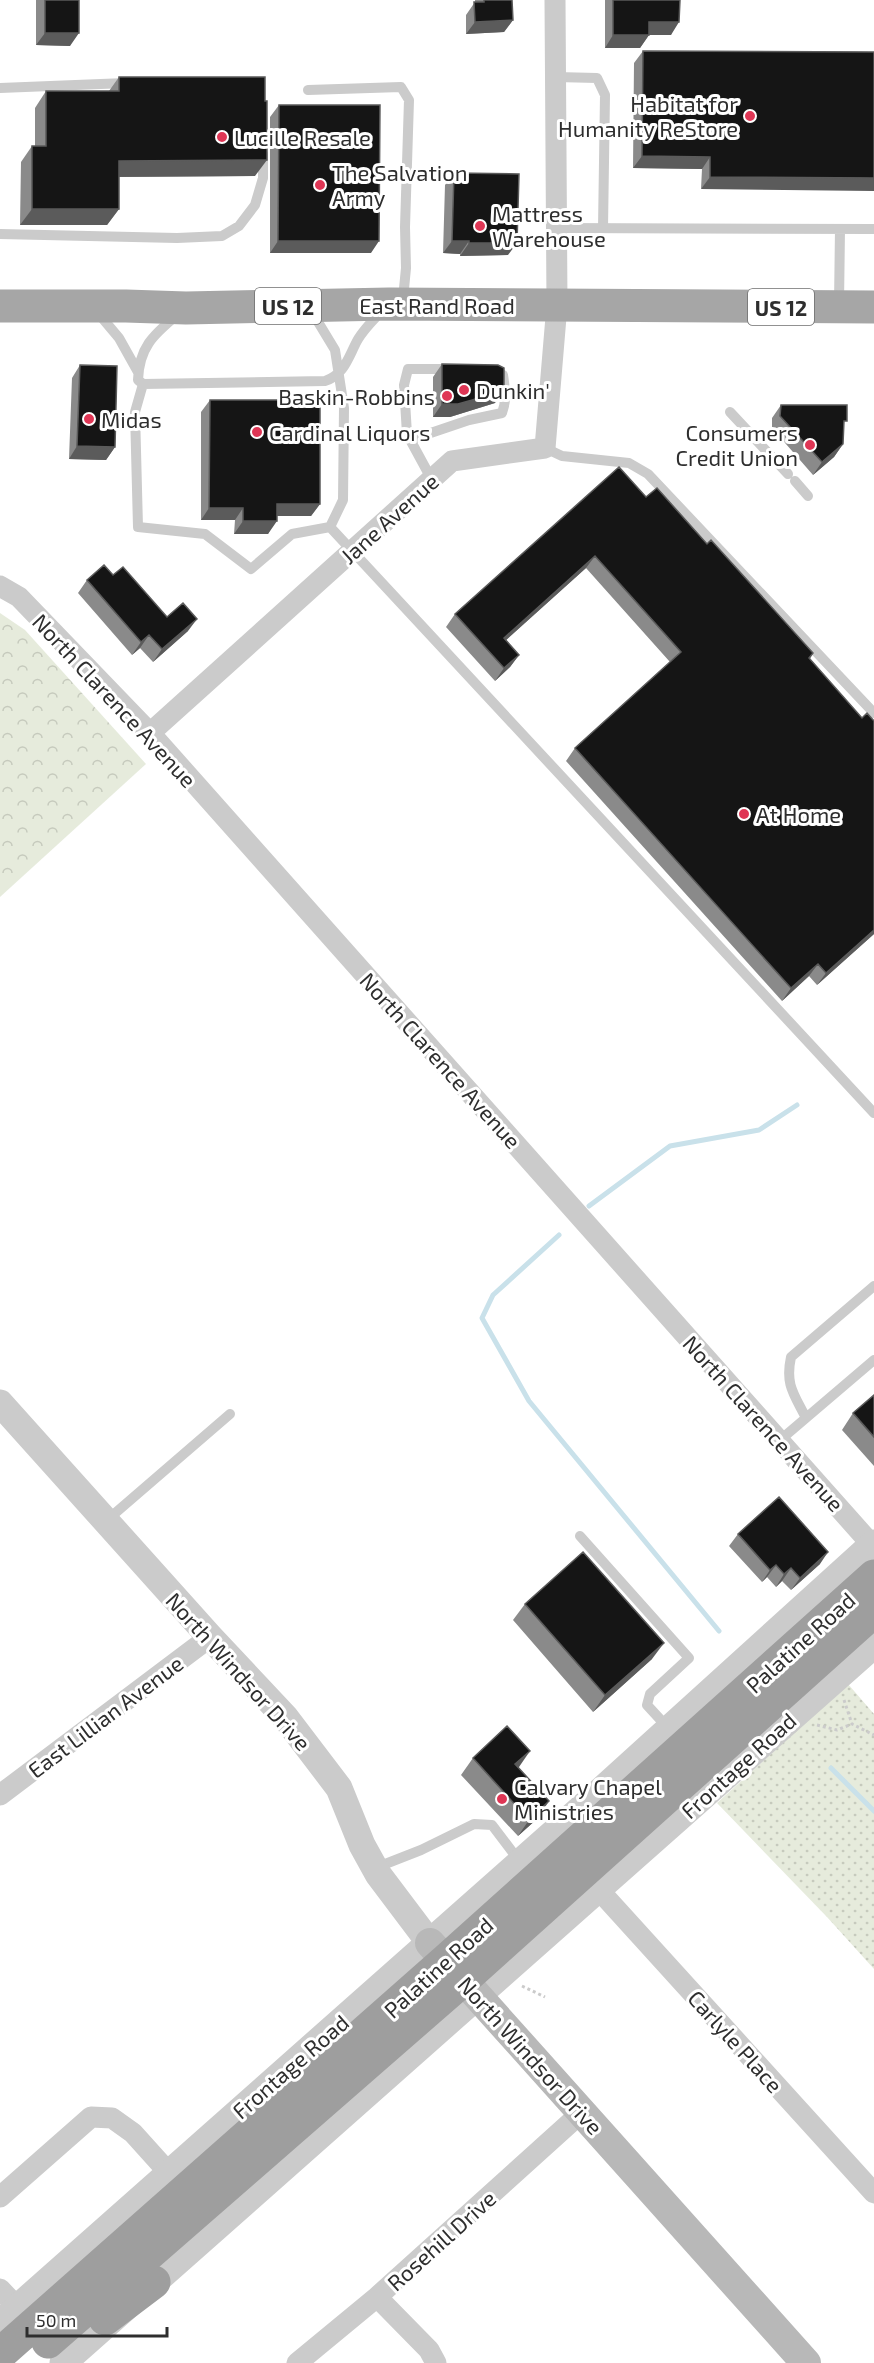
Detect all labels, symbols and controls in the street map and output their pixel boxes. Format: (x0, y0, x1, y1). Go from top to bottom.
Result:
place label: Habitat for Humanity ReStore (558, 90, 738, 141)
marker: Habitat for Humanity ReStore (743, 109, 757, 123)
place label: Lucille Resale (234, 124, 371, 150)
marker: Lucille Resale (215, 130, 229, 144)
place label: The Salvation Army (332, 159, 468, 210)
marker: The Salvation Army (313, 178, 327, 192)
place label: Mattress Warehouse (492, 200, 606, 251)
marker: Mattress Warehouse (473, 219, 487, 233)
road number: US 12 (255, 288, 321, 324)
road number: US 12 (748, 289, 814, 325)
street label: East Rand Road (359, 292, 515, 318)
place label: Dunkin' (476, 377, 550, 403)
place label: Baskin-Robbins (278, 383, 435, 409)
marker: Dunkin' (457, 383, 471, 397)
marker: Baskin-Robbins (440, 389, 454, 403)
place label: Midas (101, 406, 162, 432)
marker: Midas (82, 412, 96, 426)
place label: Cardinal Liquors (269, 419, 430, 445)
place label: Consumers Credit Union (676, 419, 798, 470)
marker: Cardinal Liquors (250, 425, 264, 439)
marker: Consumers Credit Union (803, 438, 817, 452)
street label: Jane Avenue (335, 467, 443, 569)
street label: North Clarence Avenue (28, 608, 202, 792)
place label: At Home (756, 801, 841, 827)
marker: At Home (737, 807, 751, 821)
street label: North Clarence Avenue (355, 967, 527, 1153)
street label: North Clarence Avenue (678, 1330, 850, 1516)
street label: Palatine Road (740, 1586, 860, 1698)
street label: North Windsor Drive (161, 1587, 317, 1755)
street label: East Lillian Avenue (22, 1649, 188, 1783)
street label: Frontage Road (675, 1707, 801, 1823)
place label: Calvary Chapel Ministries (514, 1773, 662, 1824)
marker: Calvary Chapel Ministries (495, 1792, 509, 1806)
street label: Palatine Road (378, 1911, 498, 2023)
street label: North Windsor Drive (453, 1971, 609, 2139)
street label: Carlyle Place (683, 1985, 789, 2097)
street label: Frontage Road (227, 2009, 353, 2123)
street label: Rosehill Drive (381, 2185, 501, 2295)
scale bar (27, 2300, 166, 2338)
text: 50 m (36, 2309, 76, 2331)

